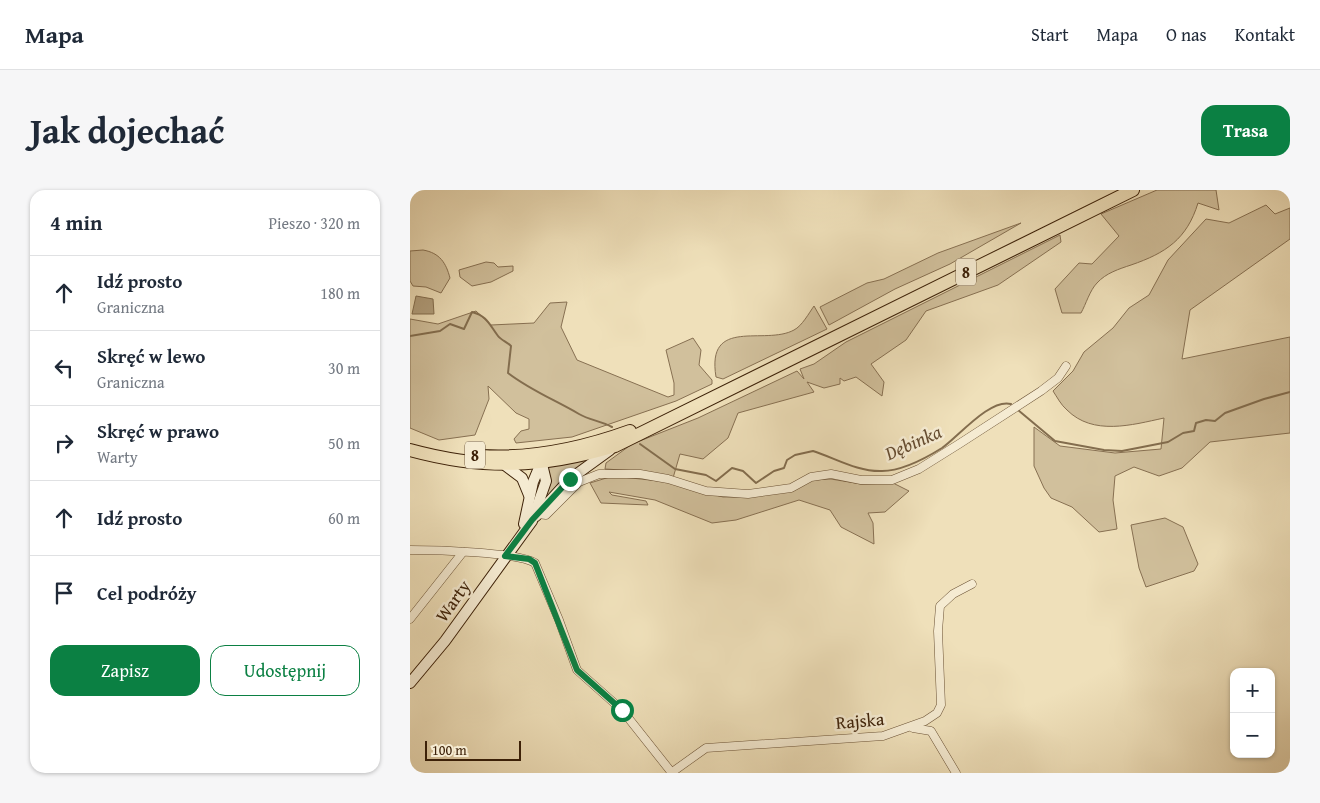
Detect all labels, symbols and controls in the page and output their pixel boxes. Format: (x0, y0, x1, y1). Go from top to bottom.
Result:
text: Mapa (25, 17, 84, 52)
text: Start (1031, 21, 1069, 48)
text: Mapa (1097, 21, 1138, 48)
text: O nas (1166, 21, 1207, 48)
text: Kontakt (1235, 21, 1295, 48)
text: Jak dojechać (30, 105, 224, 156)
button: Trasa (1201, 105, 1290, 156)
text: 4 min (50, 207, 102, 238)
text: Pieszo · 320 m (268, 211, 360, 235)
road number: 8 (956, 258, 976, 285)
text: Idź prosto (97, 267, 182, 295)
icon: ahead (50, 279, 78, 307)
text: 180 m (320, 281, 360, 305)
text: Graniczna (97, 295, 165, 319)
text: Skręć w lewo (97, 342, 205, 370)
icon: left (50, 354, 78, 382)
text: 30 m (328, 356, 360, 380)
text: Graniczna (97, 370, 165, 394)
text: Skręć w prawo (97, 417, 219, 445)
water label: Dębinka (879, 417, 946, 467)
icon: right (50, 429, 78, 457)
text: 50 m (328, 431, 360, 455)
road number: 8 (465, 442, 485, 468)
text: Warty (97, 445, 138, 469)
route end (559, 468, 582, 491)
icon: ahead (50, 504, 78, 532)
text: Idź prosto (97, 504, 182, 532)
text: 60 m (328, 506, 360, 530)
street label: Warty (428, 574, 477, 627)
icon: arrive (50, 579, 78, 607)
text: Cel podróży (97, 579, 197, 607)
button: Zapisz (50, 645, 200, 696)
button: Udostępnij (210, 645, 360, 696)
map controls (1230, 668, 1275, 758)
button: + (1230, 668, 1275, 713)
route start (611, 699, 634, 722)
street label: Rajska (835, 705, 886, 736)
button: − (1230, 713, 1275, 758)
scale bar (425, 738, 521, 761)
text: 100 m (432, 740, 467, 760)

